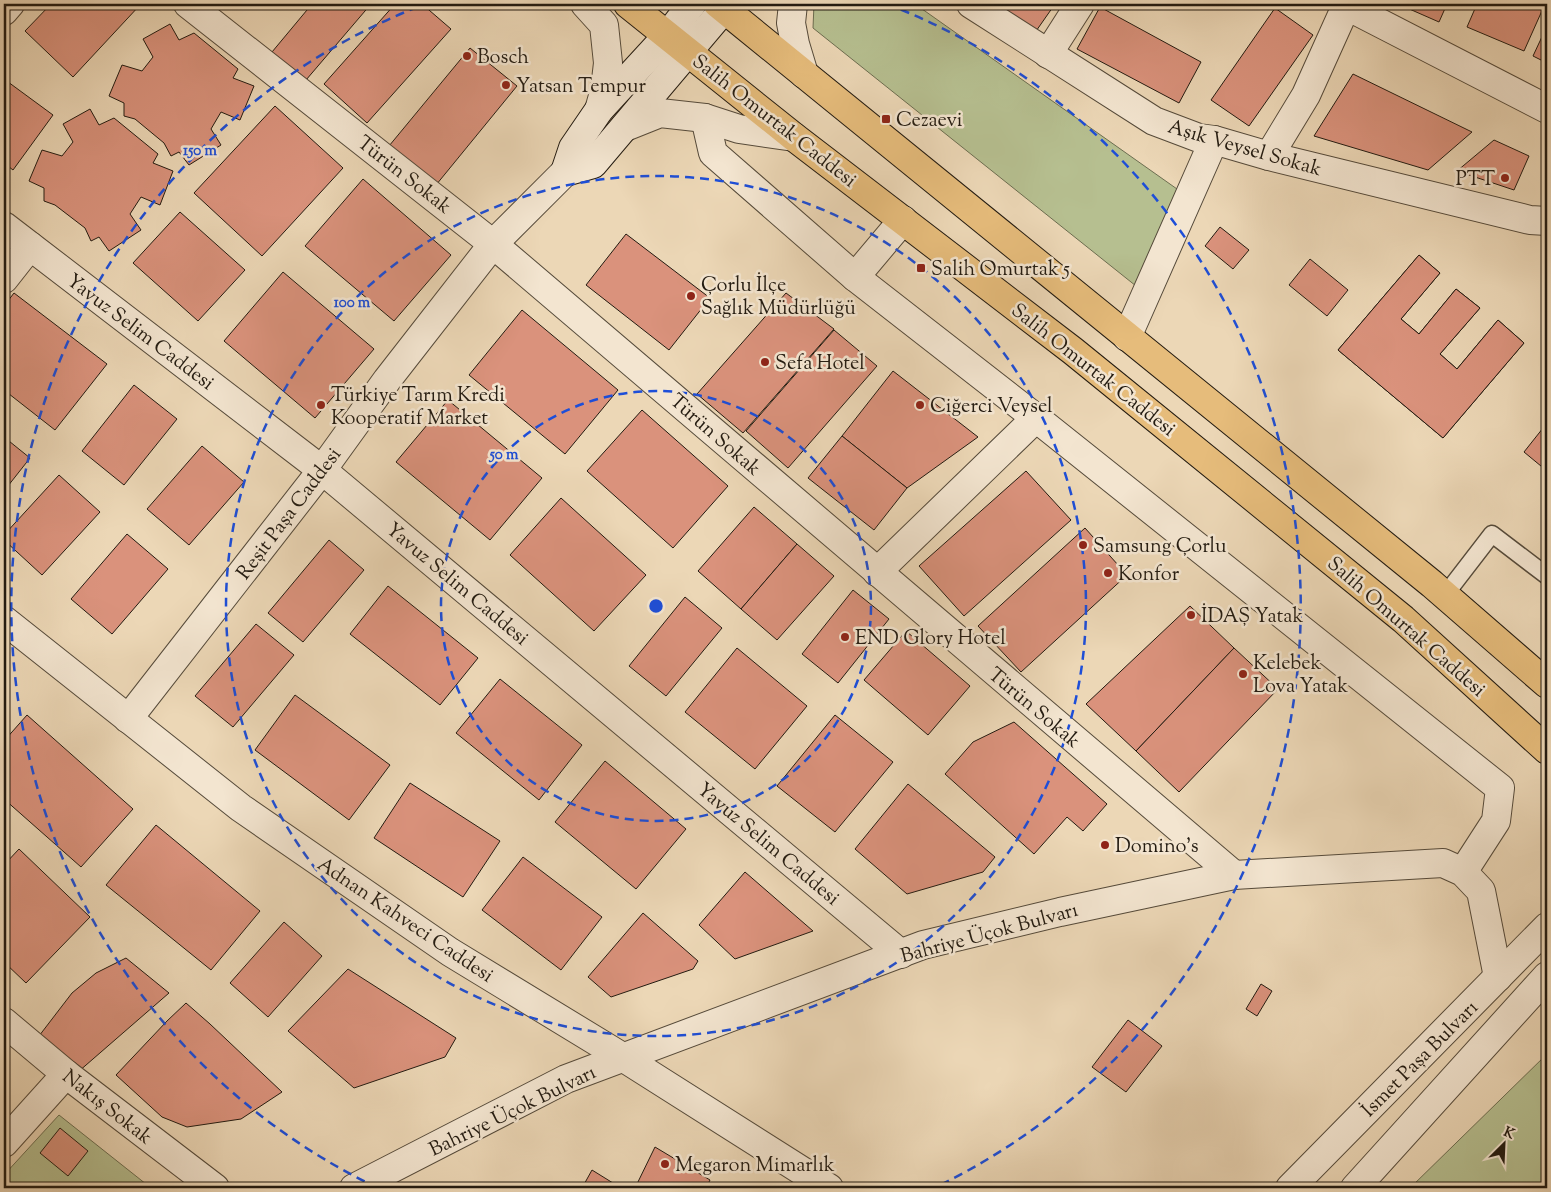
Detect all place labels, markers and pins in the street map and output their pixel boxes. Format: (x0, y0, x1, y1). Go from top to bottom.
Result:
place label: Bosch (477, 44, 529, 73)
marker: Bosch (461, 50, 473, 62)
place label: Yatsan Tempur (516, 73, 646, 102)
marker: Yatsan Tempur (500, 79, 512, 91)
place label: Cezaevi (896, 107, 963, 136)
marker: Cezaevi (880, 113, 892, 125)
place label: PTT (1456, 166, 1495, 195)
marker: PTT (1499, 172, 1511, 184)
place label: Salih Omurtak 5 (931, 256, 1070, 285)
marker: Salih Omurtak 5 (915, 262, 927, 274)
place label: Çorlu İlçe Sağlık Müdürlüğü (701, 272, 856, 324)
marker: Çorlu İlçe Sağlık Müdürlüğü (685, 290, 697, 302)
place label: Sefa Hotel (775, 350, 865, 379)
marker: Sefa Hotel (759, 356, 771, 368)
place label: Türkiye Tarım Kredi Kooperatif Market (331, 382, 505, 434)
place label: Ciğerci Veysel (930, 393, 1053, 422)
marker: Türkiye Tarım Kredi Kooperatif Market (315, 399, 327, 411)
marker: Ciğerci Veysel (914, 399, 926, 411)
place label: Samsung Çorlu (1093, 533, 1227, 562)
marker: Samsung Çorlu (1077, 539, 1089, 551)
place label: Konfor (1118, 561, 1180, 590)
marker: Konfor (1102, 567, 1114, 579)
centre of rings (647, 597, 665, 615)
place label: İDAŞ Yatak (1201, 603, 1303, 632)
marker: İDAŞ Yatak (1185, 609, 1197, 621)
place label: END Glory Hotel (855, 625, 1006, 654)
marker: END Glory Hotel (839, 631, 851, 643)
place label: Kelebek Lova Yatak (1253, 650, 1348, 702)
marker: Kelebek Lova Yatak (1237, 668, 1249, 680)
place label: Domino's (1115, 833, 1199, 862)
marker: Domino's (1099, 839, 1111, 851)
place label: Megaron Mimarlık (675, 1152, 835, 1181)
marker: Megaron Mimarlık (659, 1158, 671, 1170)

